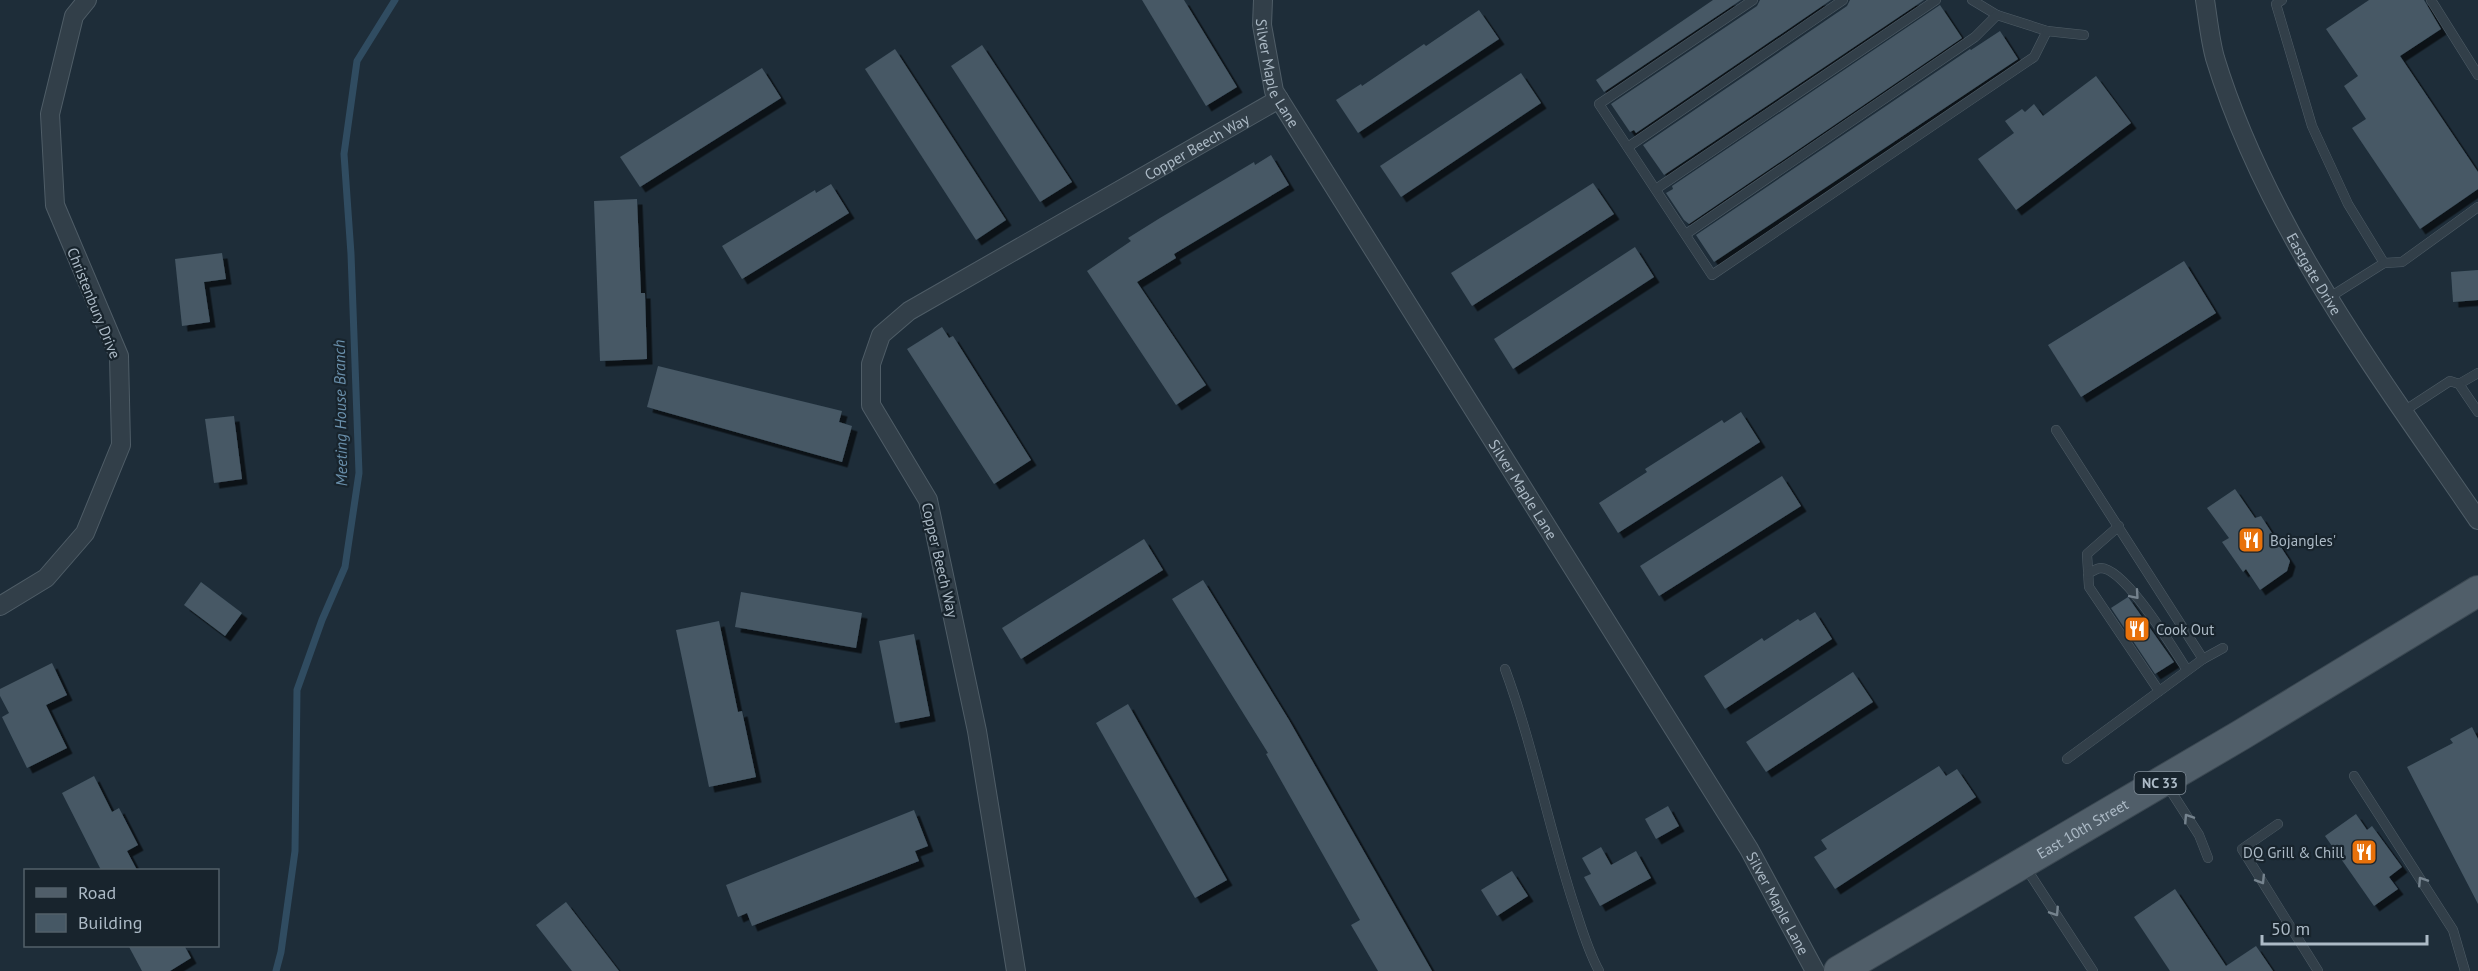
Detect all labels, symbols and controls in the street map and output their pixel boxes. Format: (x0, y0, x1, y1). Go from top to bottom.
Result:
street label: Silver Maple Lane (1252, 18, 1304, 131)
street label: Copper Beech Way (1141, 109, 1252, 184)
street label: Eastgate Drive (2283, 229, 2346, 318)
street label: Christenbury Drive (63, 245, 125, 361)
water label: Meeting House Branch (329, 340, 351, 486)
street label: Silver Maple Lane (1485, 436, 1562, 543)
street label: Copper Beech Way (918, 501, 962, 619)
restaurant icon: Bojangles' (2236, 525, 2266, 555)
place label: Bojangles' (2270, 531, 2336, 550)
one-way arrow (2128, 589, 2139, 599)
restaurant icon: Cook Out (2122, 614, 2152, 644)
place label: Cook Out (2156, 620, 2214, 639)
road number: NC 33 (2134, 772, 2186, 794)
street label: East 10th Street (2033, 794, 2131, 862)
one-way arrow (2184, 814, 2195, 825)
restaurant icon: DQ Grill & Chill (2349, 837, 2379, 867)
place label: DQ Grill & Chill (2243, 843, 2345, 862)
street label: Silver Maple Lane (1743, 848, 1814, 958)
legend (24, 869, 219, 947)
one-way arrow (2254, 874, 2266, 884)
one-way arrow (2418, 877, 2429, 888)
text: Road (78, 881, 116, 904)
one-way arrow (2047, 906, 2059, 916)
scale bar (2262, 908, 2427, 946)
text: Building (78, 911, 142, 934)
text: 50 m (2271, 917, 2310, 940)

